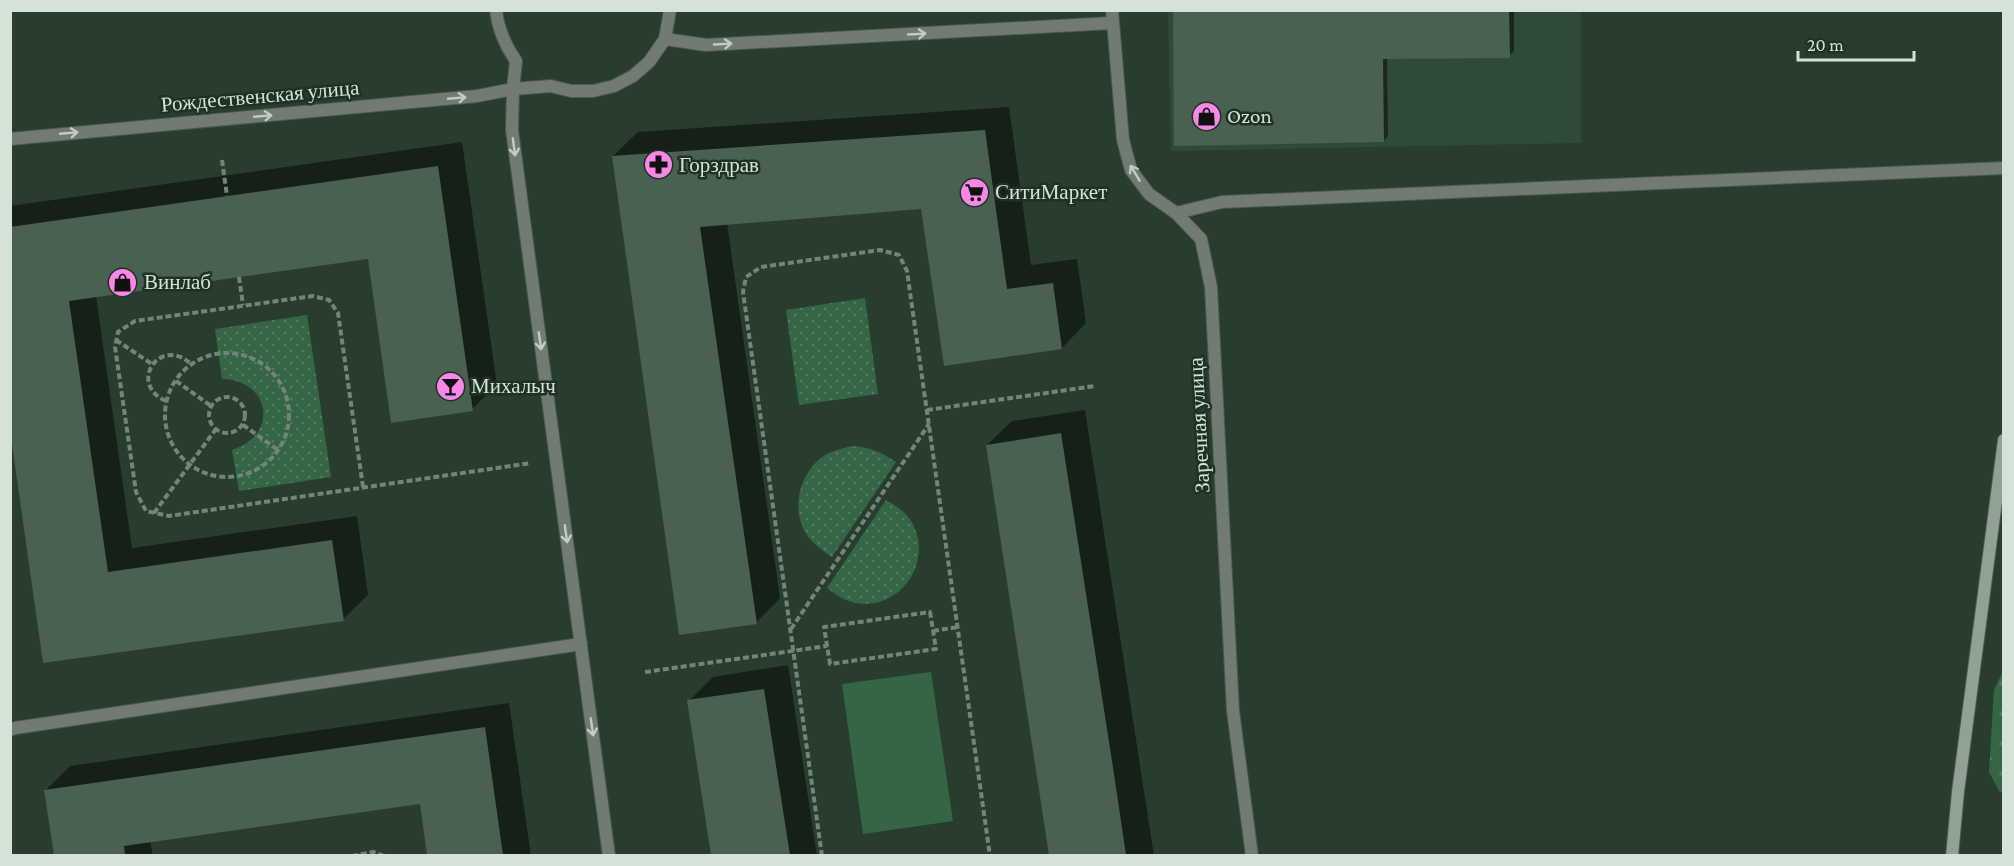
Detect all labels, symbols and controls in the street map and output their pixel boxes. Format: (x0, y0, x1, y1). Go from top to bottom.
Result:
scale bar (1798, 24, 1914, 62)
one-way arrow (907, 28, 927, 39)
text: 20 m (1807, 35, 1844, 55)
one-way arrow (712, 38, 732, 49)
street label: Рождественская улица (160, 75, 361, 117)
one-way arrow (447, 92, 467, 103)
shop icon: Ozon (1190, 100, 1222, 132)
place label: Ozon (1227, 104, 1272, 128)
one-way arrow (253, 110, 272, 121)
one-way arrow (58, 127, 78, 138)
one-way arrow (509, 137, 520, 157)
pharmacy icon: Горздрав (642, 149, 674, 181)
place label: Горздрав (679, 153, 759, 177)
one-way arrow (1129, 165, 1141, 182)
supermarket icon: СитиМаркет (958, 176, 990, 208)
place label: СитиМаркет (995, 180, 1107, 204)
shop icon: Винлаб (107, 266, 139, 298)
place label: Винлаб (144, 270, 211, 294)
one-way arrow (534, 330, 545, 350)
street label: Заречная улица (1183, 356, 1215, 493)
bar icon: Михалыч (434, 370, 466, 402)
place label: Михалыч (471, 374, 556, 398)
one-way arrow (560, 524, 571, 543)
one-way arrow (587, 717, 598, 737)

